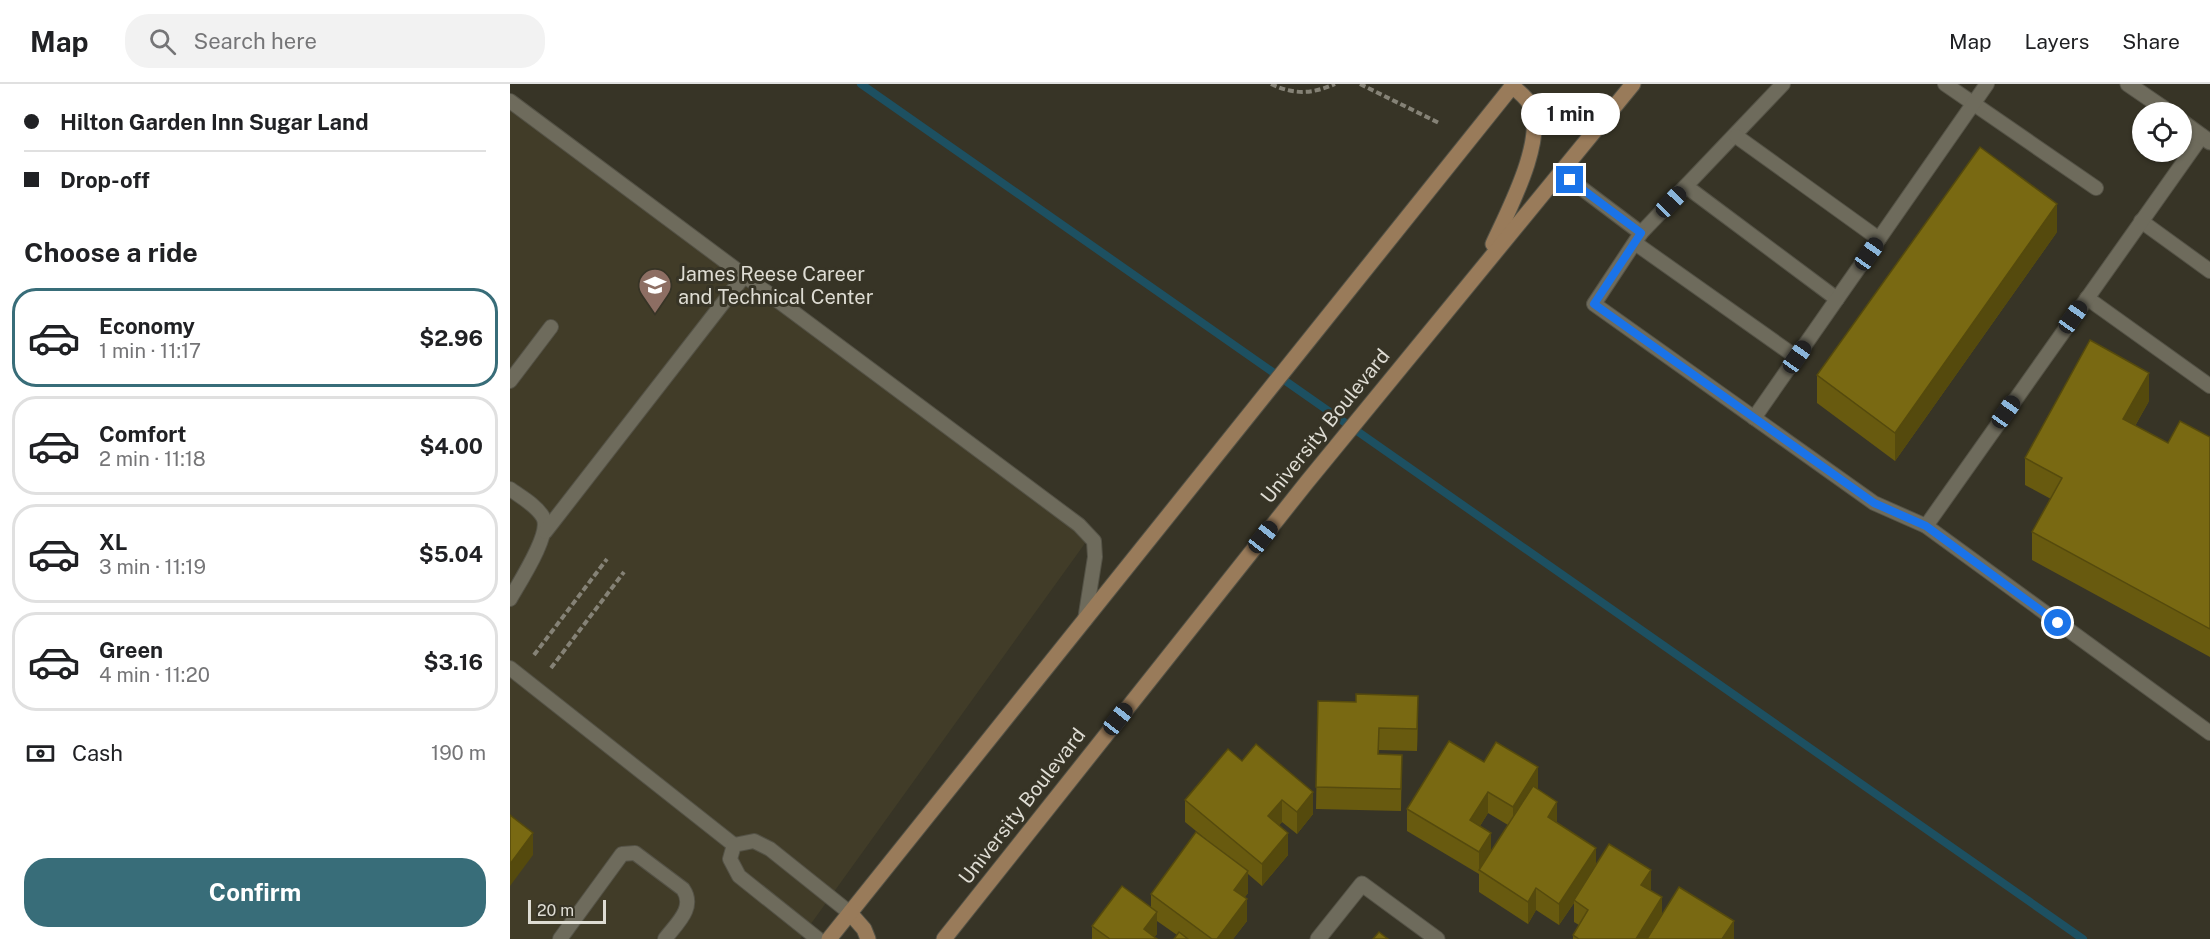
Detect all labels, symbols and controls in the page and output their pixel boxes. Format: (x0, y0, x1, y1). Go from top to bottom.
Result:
search box (125, 14, 545, 68)
text: Map (30, 25, 89, 58)
icon: search (146, 25, 179, 58)
text: Search here (194, 28, 317, 54)
text: Map (1949, 29, 1992, 54)
text: Layers (2025, 29, 2089, 54)
text: Share (2122, 29, 2180, 54)
callout: 1 min (1520, 93, 1620, 135)
text: 1 min (1546, 102, 1595, 126)
map controls (2132, 102, 2192, 162)
button: locate (2132, 102, 2192, 162)
text: Hilton Garden Inn Sugar Land (60, 109, 369, 135)
route end (1556, 166, 1583, 193)
text: Drop-off (60, 167, 150, 193)
car (1652, 183, 1690, 221)
car (1851, 234, 1887, 274)
text: Choose a ride (24, 236, 198, 268)
place label: James Reese Career and Technical Center (678, 262, 874, 309)
school or university icon: James Reese Career and Technical Center (637, 267, 673, 314)
car (2055, 297, 2091, 337)
icon: car (27, 311, 81, 365)
text: Economy (99, 313, 195, 339)
text: $2.96 (419, 325, 483, 351)
car (1779, 337, 1815, 377)
text: 1 min · 11:17 (99, 339, 201, 363)
street label: University Boulevard (1255, 344, 1395, 508)
car (1988, 392, 2024, 432)
icon: car (27, 419, 81, 473)
text: Comfort (99, 421, 186, 447)
text: $4.00 (419, 433, 483, 459)
text: 2 min · 11:18 (99, 447, 206, 471)
car (1245, 517, 1281, 557)
icon: car (27, 527, 81, 581)
text: XL (99, 529, 127, 555)
text: $5.04 (419, 541, 483, 567)
text: 3 min · 11:19 (99, 555, 206, 579)
route start (2044, 609, 2071, 636)
icon: car (27, 635, 81, 689)
text: Green (99, 637, 163, 663)
text: $3.16 (424, 649, 483, 675)
text: 4 min · 11:20 (99, 663, 210, 687)
car (1100, 699, 1136, 739)
street label: University Boulevard (954, 723, 1090, 889)
icon: cash (24, 737, 57, 770)
text: Cash (72, 740, 123, 766)
text: 190 m (431, 741, 486, 765)
button: Confirm (24, 858, 486, 927)
scale bar (528, 897, 606, 924)
text: 20 m (537, 901, 574, 920)

